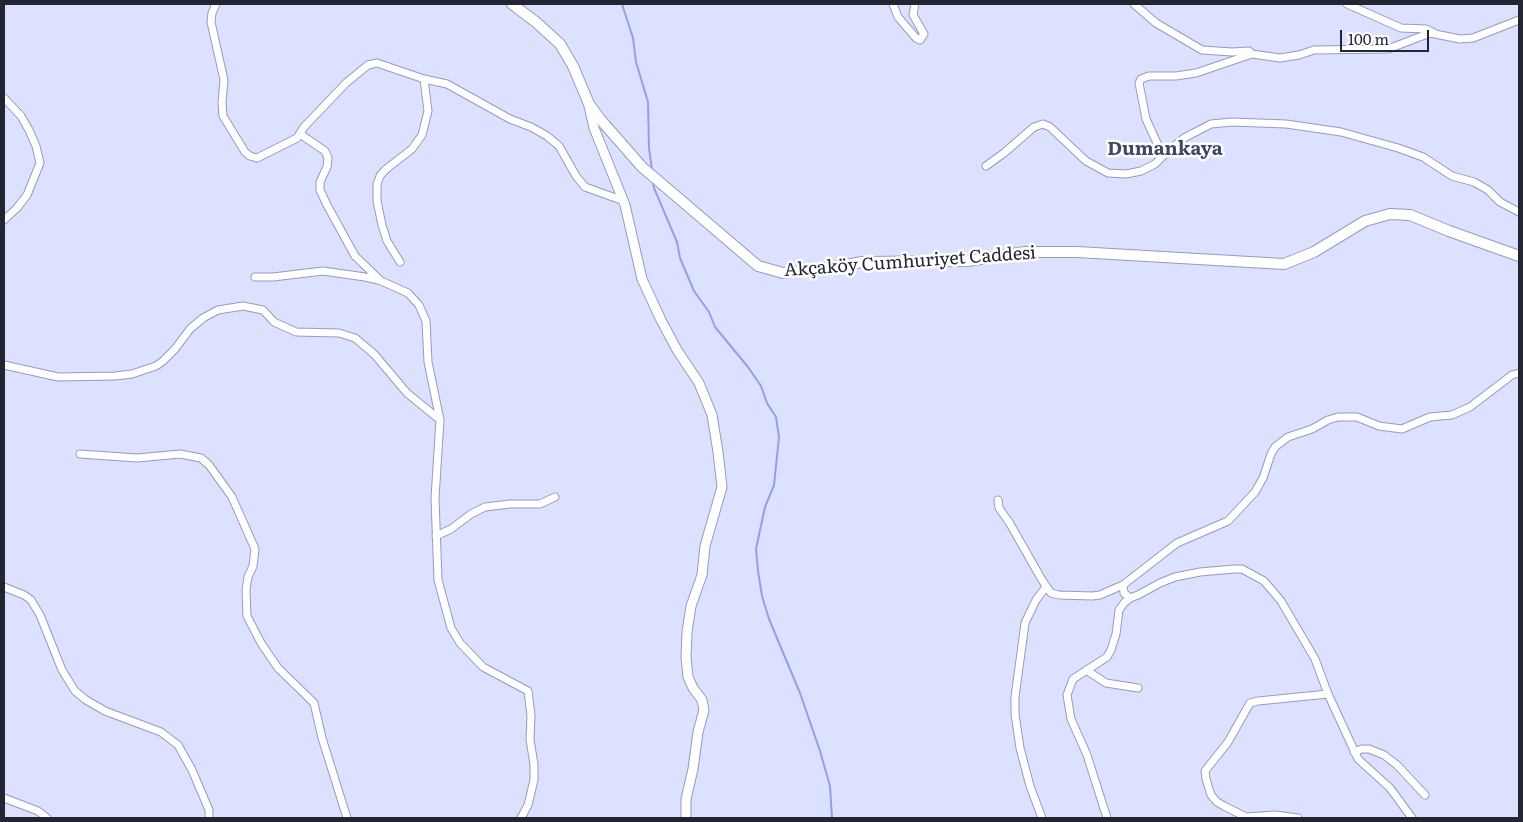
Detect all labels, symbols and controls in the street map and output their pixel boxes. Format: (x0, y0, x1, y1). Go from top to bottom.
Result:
scale bar (1343, 20, 1432, 52)
text: 100 m (1348, 27, 1389, 50)
district label: Dumankaya (1107, 138, 1223, 160)
street label: Akçaköy Cumhuriyet Caddesi (783, 242, 1037, 282)

